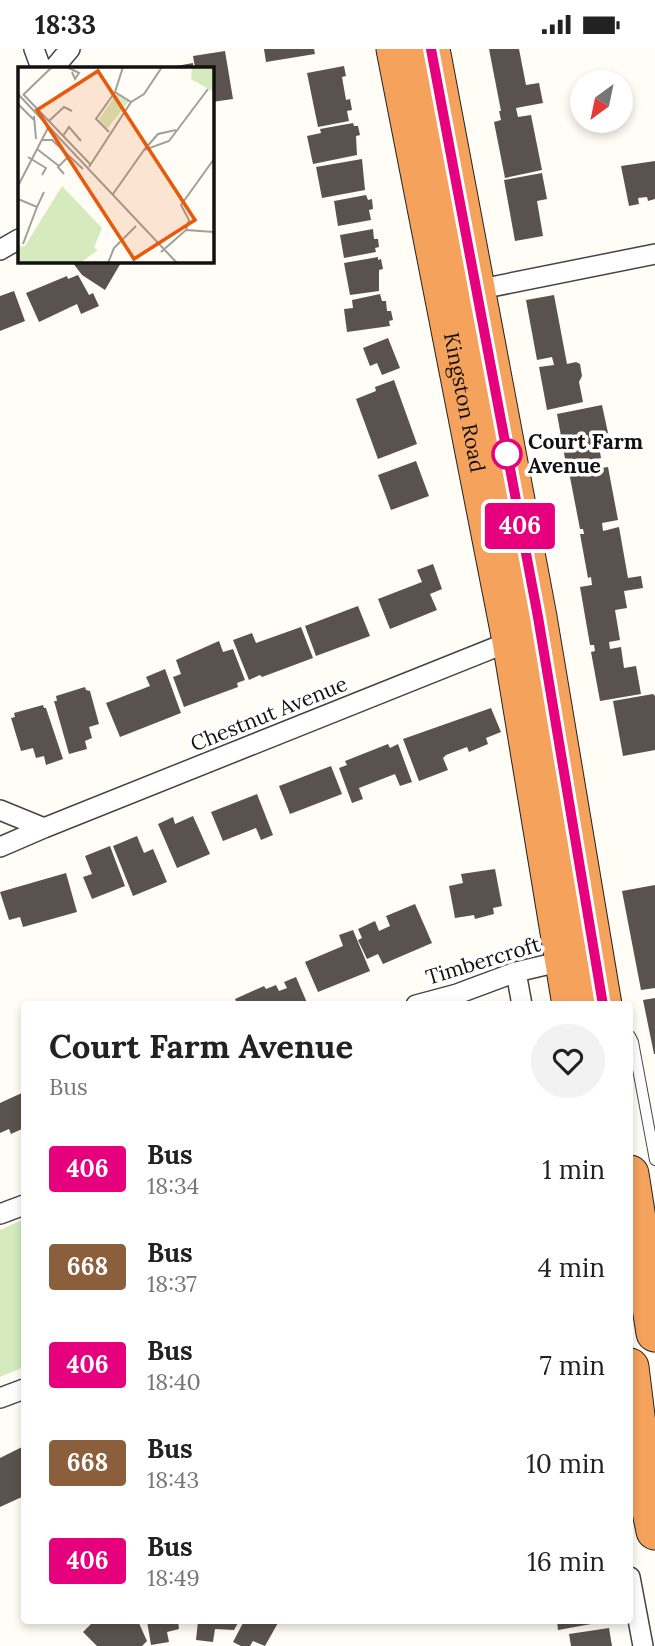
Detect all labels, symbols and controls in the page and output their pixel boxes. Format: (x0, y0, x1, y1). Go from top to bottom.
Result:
text: 18:33 (35, 8, 96, 41)
inset map (18, 67, 214, 263)
north arrow (570, 70, 634, 133)
map controls (570, 70, 633, 133)
street label: Kingston Road (438, 330, 492, 474)
place label: Court Farm Avenue (528, 428, 643, 479)
marker: Court Farm Avenue (492, 439, 522, 469)
line badge: 406 (480, 503, 560, 549)
text: 406 (499, 510, 541, 541)
street label: Chestnut Avenue (186, 670, 351, 757)
street label: Timbercroft (422, 930, 544, 991)
button: heart (531, 1024, 605, 1098)
text: Court Farm Avenue (49, 1025, 353, 1067)
text: Bus (49, 1072, 88, 1101)
text: Bus (147, 1138, 193, 1171)
text: 406 (66, 1153, 109, 1184)
text: 1 min (542, 1153, 605, 1186)
text: 18:34 (147, 1171, 199, 1200)
text: Bus (147, 1236, 193, 1269)
text: 668 (67, 1251, 108, 1282)
text: 4 min (538, 1251, 605, 1284)
text: 18:37 (147, 1269, 197, 1298)
text: Bus (147, 1334, 193, 1367)
text: 406 (66, 1349, 109, 1380)
text: 7 min (540, 1349, 605, 1382)
text: 18:40 (147, 1367, 201, 1396)
text: Bus (147, 1432, 193, 1465)
text: 668 (67, 1447, 108, 1478)
text: 10 min (526, 1447, 605, 1480)
text: 18:43 (147, 1465, 199, 1494)
text: Bus (147, 1530, 193, 1563)
text: 406 (66, 1545, 109, 1576)
text: 16 min (527, 1545, 605, 1578)
text: 18:49 (147, 1563, 200, 1592)

